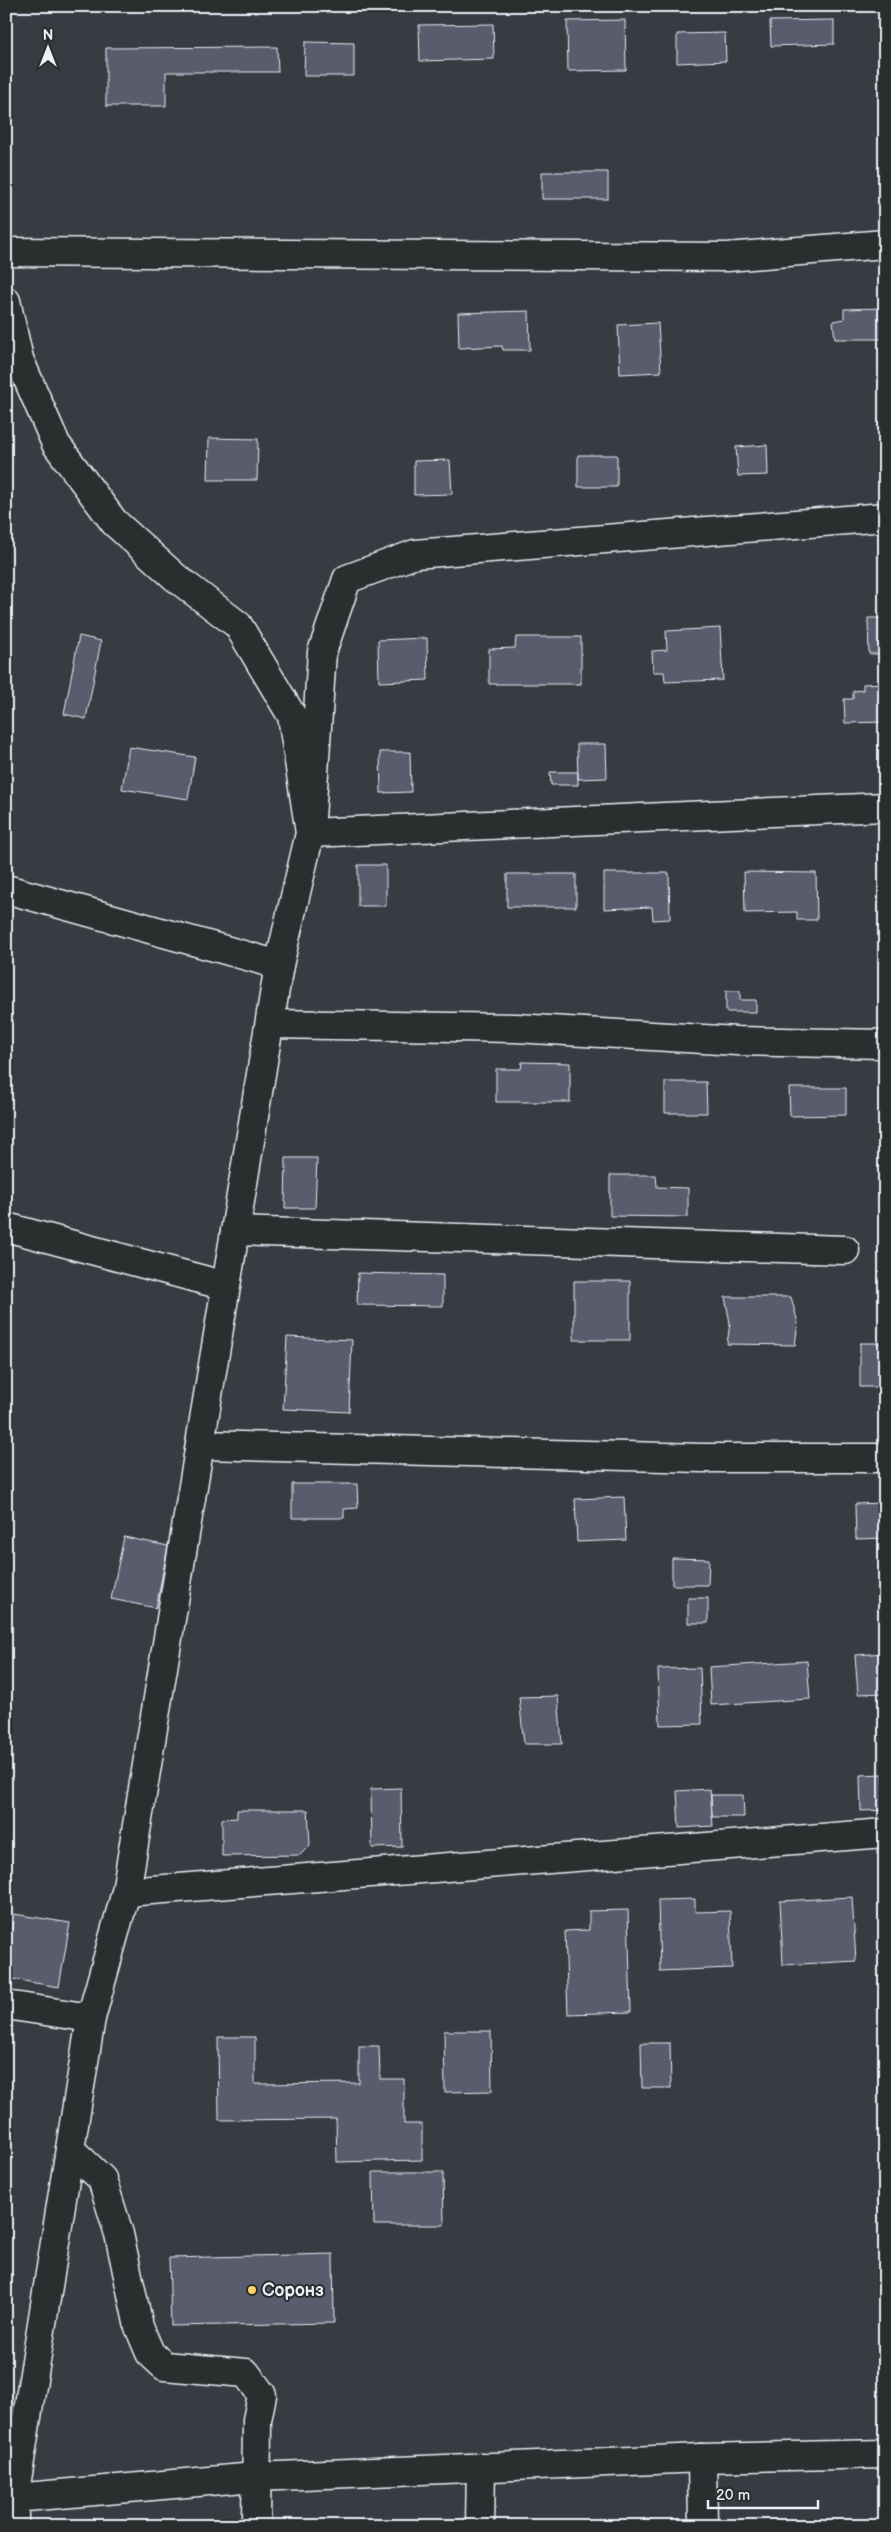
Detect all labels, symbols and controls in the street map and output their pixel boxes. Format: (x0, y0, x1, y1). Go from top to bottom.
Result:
north arrow (22, 22, 72, 72)
text: N (43, 27, 53, 44)
place label: Соронз (262, 2280, 324, 2301)
marker: Соронз (246, 2284, 258, 2296)
scale bar (708, 2477, 818, 2509)
text: 20 m (716, 2486, 750, 2505)

